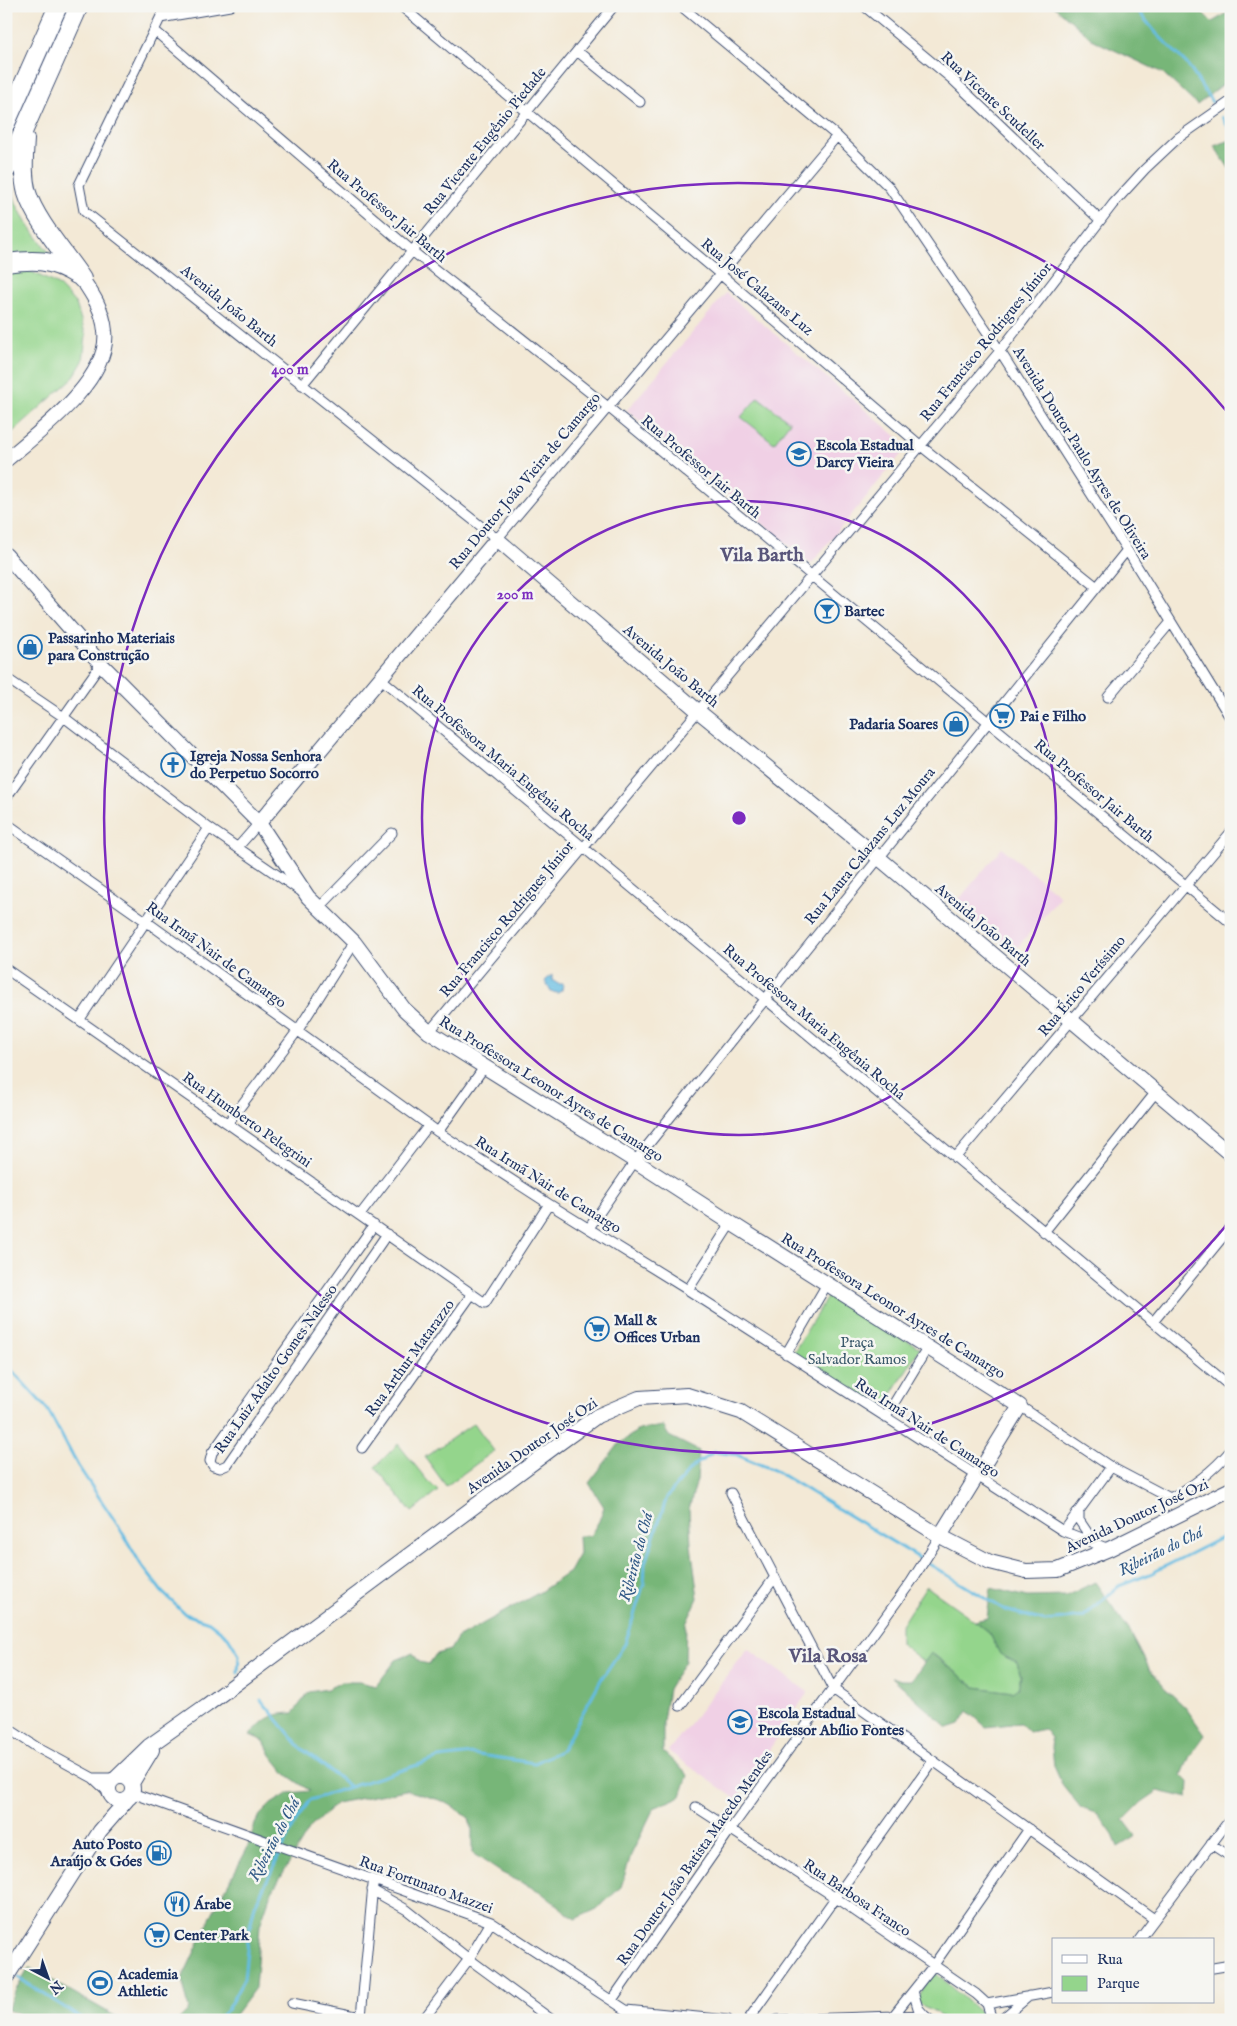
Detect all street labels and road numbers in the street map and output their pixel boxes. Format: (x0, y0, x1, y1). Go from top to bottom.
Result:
street label: Rua Vicente Scudeller (937, 47, 1050, 155)
street label: Rua Vicente Eugênio Piedade (420, 63, 551, 219)
street label: Rua Professor Jair Barth (323, 155, 451, 267)
street label: Rua José Calazans Luz (697, 234, 817, 340)
street label: Rua Francisco Rodrigues Júnior (916, 258, 1056, 425)
street label: Avenida João Barth (176, 260, 281, 351)
street label: Avenida Doutor Paulo Ayres de Oliveira (1008, 342, 1156, 563)
street label: Rua Doutor João Vieira de Camargo (445, 389, 605, 573)
street label: Rua Professor Jair Barth (637, 411, 765, 523)
street label: Avenida João Barth (618, 620, 723, 712)
street label: Rua Professora Maria Eugênia Rocha (408, 681, 598, 845)
street label: Rua Professor Jair Barth (1030, 735, 1158, 847)
street label: Rua Laura Calazans Luz Moura (801, 763, 940, 929)
street label: Rua Francisco Rodrigues Júnior (436, 836, 579, 1001)
street label: Avenida João Barth (930, 879, 1035, 971)
street label: Rua Irmã Nair de Camargo (142, 898, 290, 1012)
street label: Rua Érico Veríssimo (1034, 932, 1130, 1040)
street label: Rua Professora Maria Eugênia Rocha (719, 940, 909, 1104)
street label: Rua Professora Leonor Ayres de Camargo (435, 1012, 667, 1166)
street label: Rua Humberto Pelegrini (179, 1068, 315, 1172)
street label: Rua Irmã Nair de Camargo (471, 1132, 625, 1238)
street label: Rua Professora Leonor Ayres de Camargo (777, 1229, 1009, 1383)
street label: Rua Luiz Adalto Gomes Nalesso (210, 1281, 342, 1457)
street label: Rua Arthur Matarazzo (361, 1296, 459, 1420)
street label: Rua Irmã Nair de Camargo (851, 1374, 1003, 1482)
street label: Avenida Doutor José Ozi (462, 1394, 601, 1499)
street label: Avenida Doutor José Ozi (1062, 1475, 1211, 1558)
street label: Rua Doutor João Batista Macedo Mendes (613, 1747, 777, 1969)
street label: Rua Fortunato Mazzei (356, 1852, 496, 1918)
street label: Rua Barbosa Franco (800, 1855, 914, 1941)

